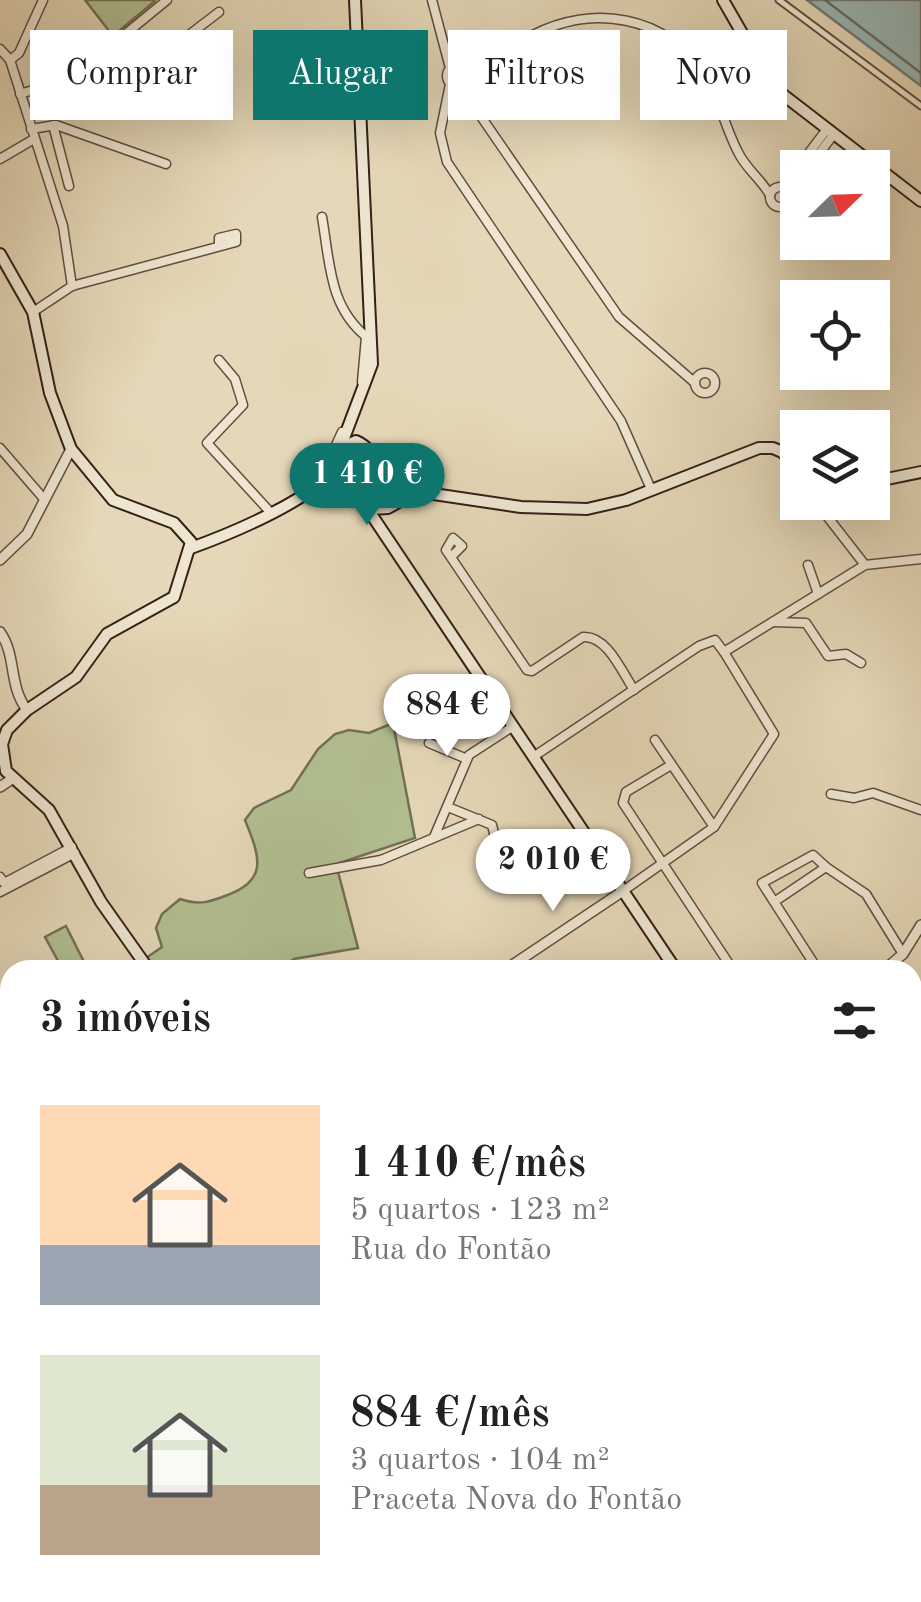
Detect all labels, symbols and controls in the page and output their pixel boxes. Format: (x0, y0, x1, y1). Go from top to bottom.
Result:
chip: Comprar (30, 30, 233, 120)
chip: Alugar (253, 30, 428, 120)
chip: Filtros (448, 30, 620, 120)
chip: Novo (640, 30, 787, 120)
north arrow (780, 150, 890, 260)
map controls (780, 150, 890, 520)
button: locate (780, 280, 890, 390)
button: layers (780, 410, 890, 520)
pin: 1 410 € (275, 443, 459, 528)
text: 1 410 € (312, 459, 422, 491)
pin: 884 € (377, 674, 517, 759)
text: 884 € (405, 690, 489, 722)
pin: 2 010 € (461, 829, 645, 914)
text: 2 010 € (498, 845, 608, 877)
icon: filters (827, 993, 882, 1048)
text: 3 imóveis (40, 999, 211, 1041)
text: 1 410 €/mês (350, 1144, 586, 1186)
icon: home (120, 1145, 240, 1265)
text: 5 quartos · 123 m² (350, 1195, 610, 1227)
text: Rua do Fontão (350, 1235, 552, 1267)
text: 884 €/mês (350, 1394, 550, 1436)
icon: home (120, 1395, 240, 1515)
text: 3 quartos · 104 m² (350, 1445, 610, 1477)
text: Praceta Nova do Fontão (350, 1485, 682, 1517)

